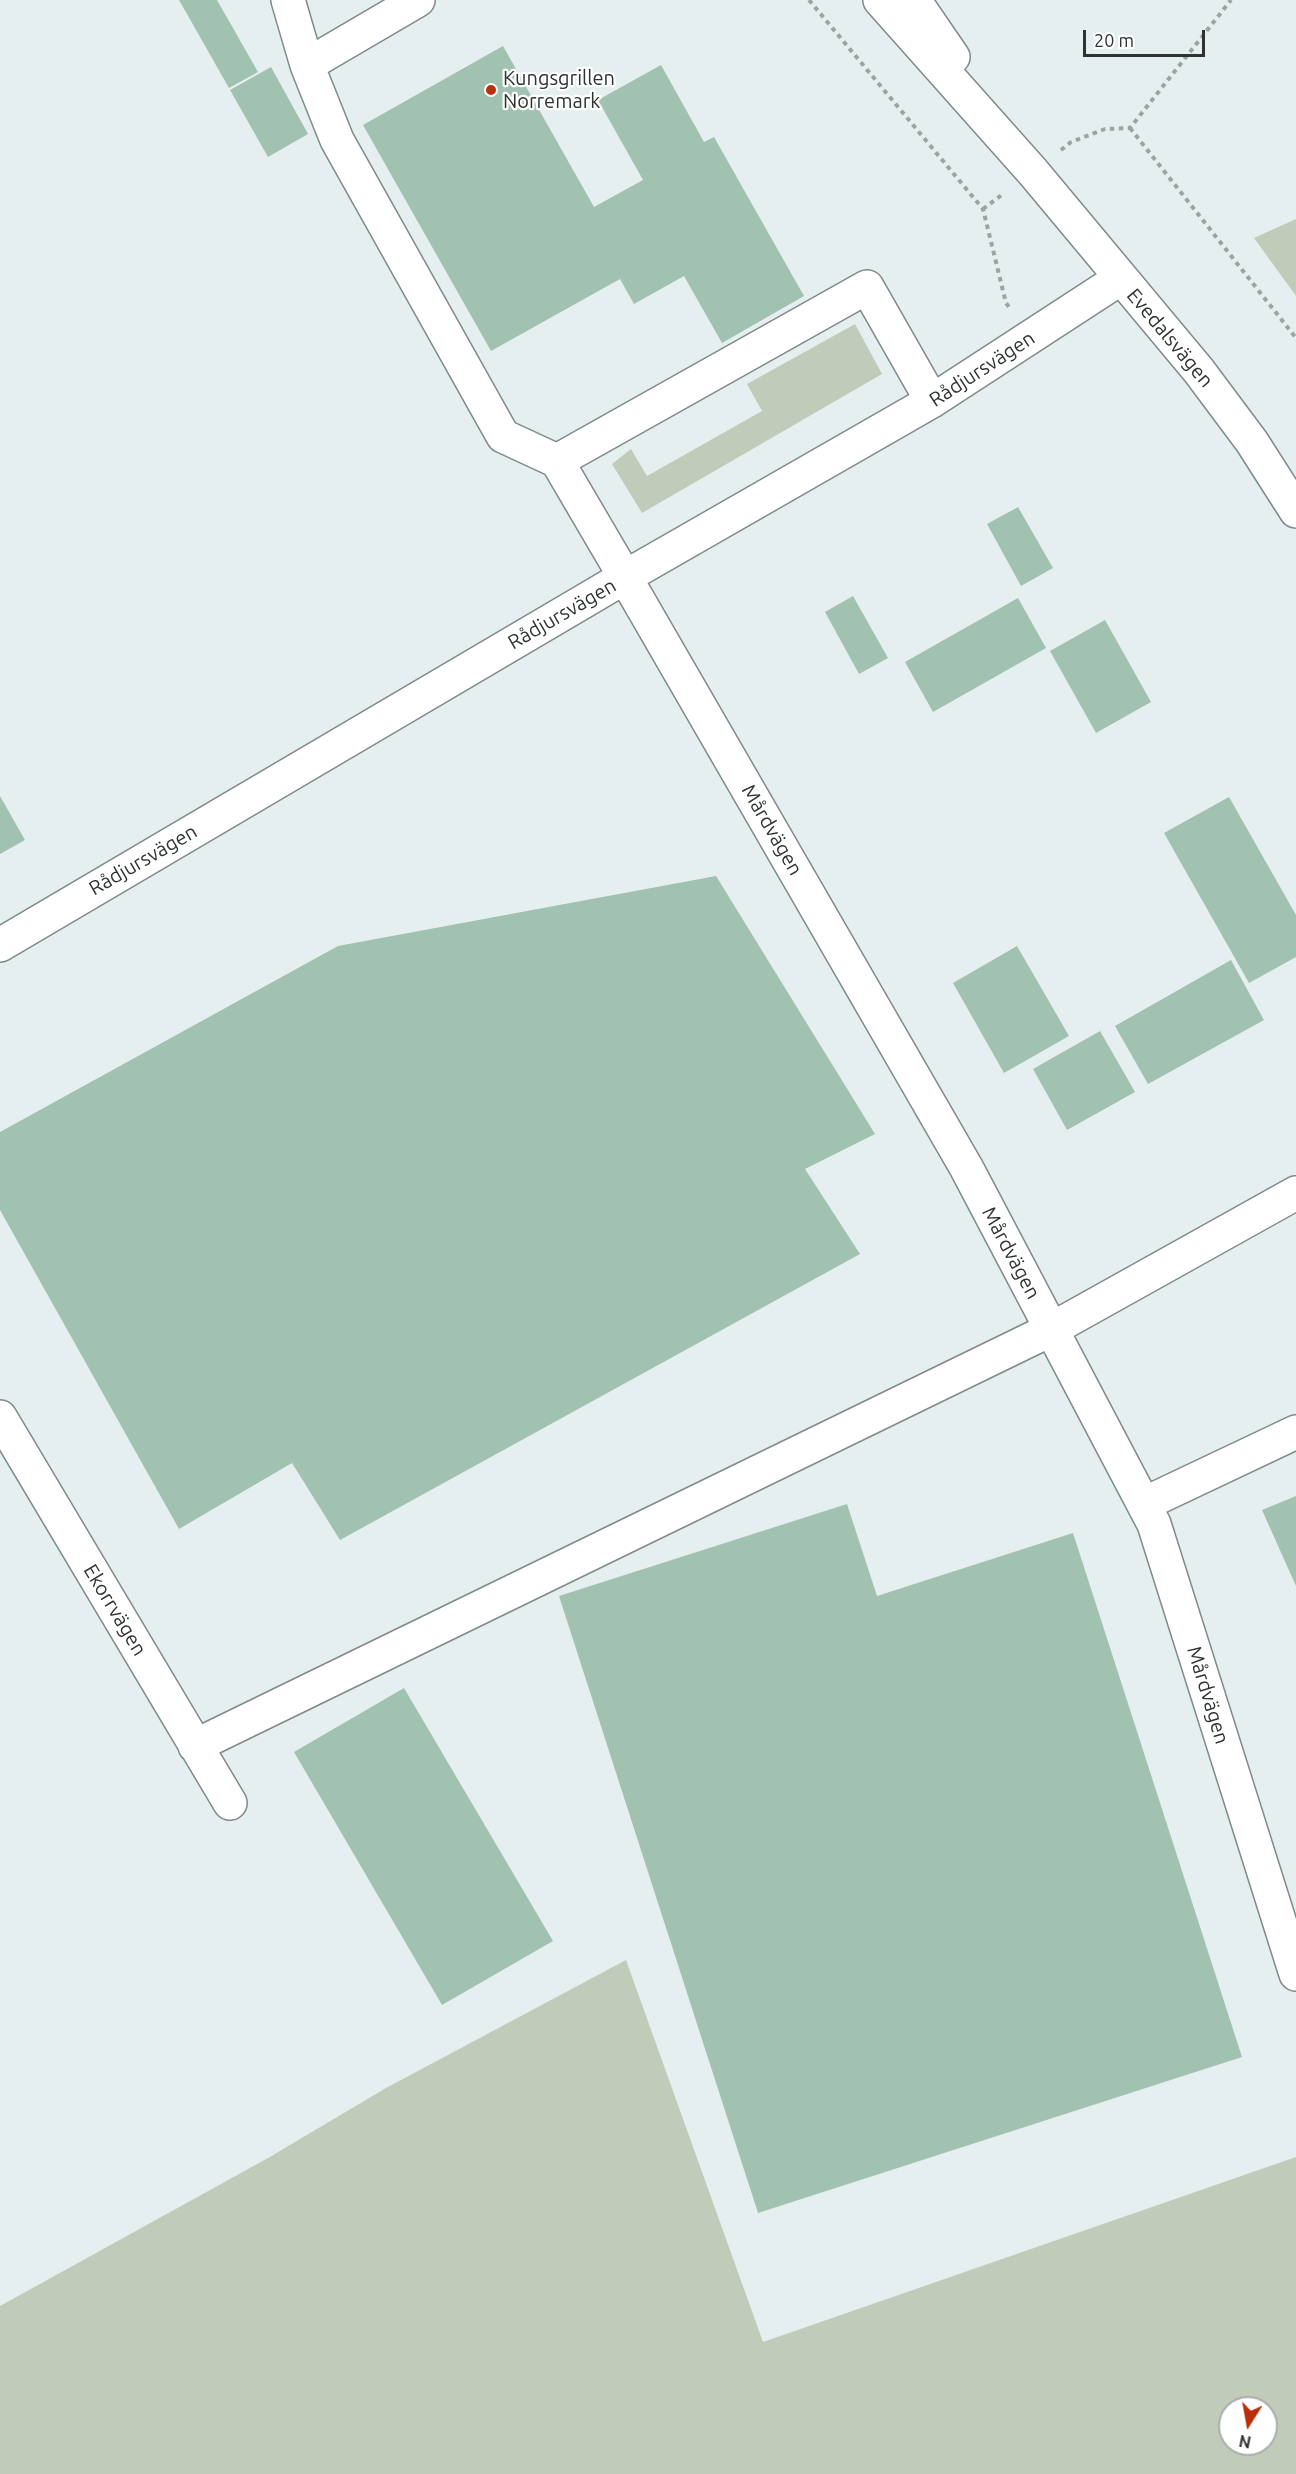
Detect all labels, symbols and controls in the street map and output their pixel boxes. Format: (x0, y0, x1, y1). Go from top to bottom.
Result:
scale bar (1086, 18, 1208, 56)
text: 20 m (1094, 30, 1134, 50)
place label: Kungsgrillen Norremark (503, 66, 615, 113)
marker: Kungsgrillen Norremark (484, 83, 498, 97)
street label: Evedalsvägen (1122, 284, 1218, 392)
street label: Rådjursvägen (925, 326, 1039, 412)
street label: Rådjursvägen (504, 573, 620, 655)
street label: Mårdvägen (736, 780, 808, 880)
street label: Rådjursvägen (85, 819, 201, 901)
street label: Mårdvägen (977, 1203, 1045, 1303)
street label: Ekorrvägen (78, 1560, 152, 1660)
street label: Mårdvägen (1182, 1643, 1234, 1747)
north arrow (1218, 2396, 1278, 2456)
text: N (1237, 2432, 1253, 2452)

